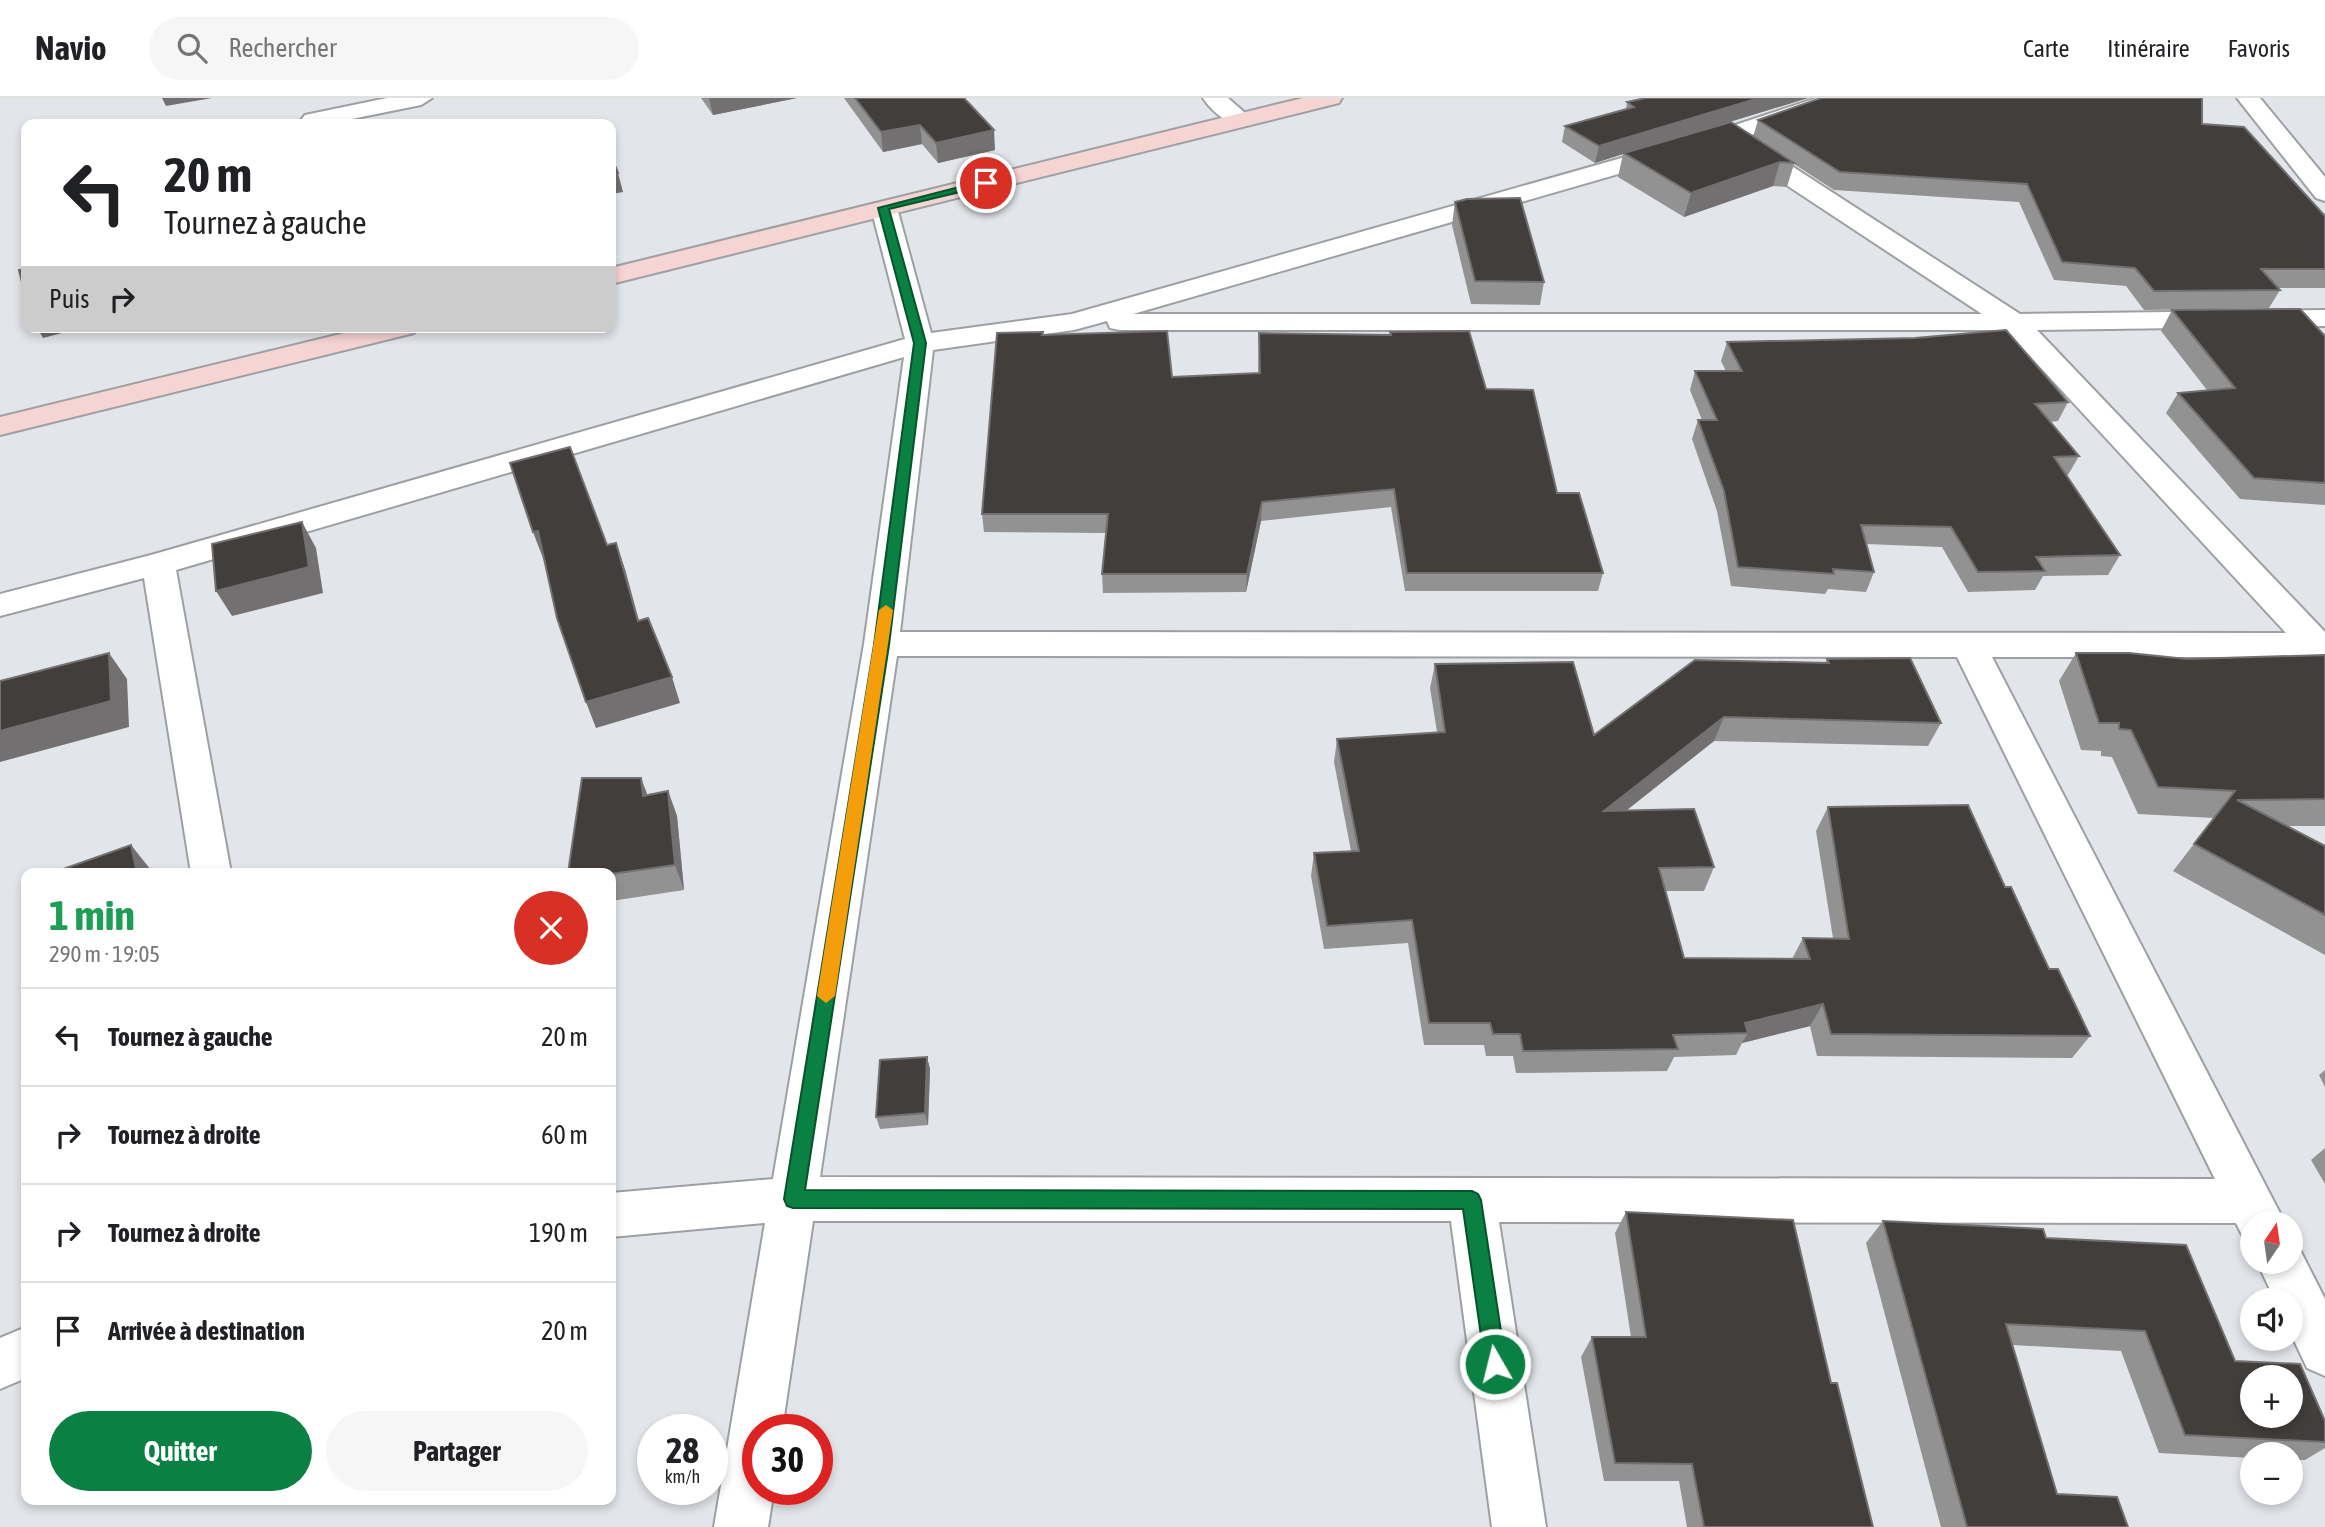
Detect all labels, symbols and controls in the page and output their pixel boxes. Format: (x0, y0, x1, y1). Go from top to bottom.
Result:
search box (149, 17, 639, 80)
text: Navio (35, 29, 107, 67)
icon: search (173, 29, 211, 67)
text: Rechercher (229, 33, 337, 63)
text: Carte (2023, 35, 2069, 62)
text: Itinéraire (2107, 35, 2190, 62)
text: Favoris (2228, 35, 2290, 62)
text: 20 m (164, 146, 252, 202)
icon: left (49, 147, 140, 238)
pin (956, 153, 1016, 213)
icon: arrive (967, 164, 1005, 202)
text: Tournez à gauche (164, 204, 367, 241)
icon: right (103, 280, 141, 318)
text: Puis (49, 284, 89, 314)
text: 1 min (49, 891, 135, 939)
button: close (514, 891, 588, 965)
text: 290 m · 19:05 (49, 941, 160, 967)
icon: left (49, 1018, 87, 1056)
text: Tournez à gauche (108, 1022, 273, 1052)
text: 20 m (541, 1022, 588, 1052)
icon: right (49, 1116, 87, 1154)
text: Tournez à droite (108, 1120, 261, 1150)
text: 60 m (541, 1120, 588, 1150)
north arrow (2240, 1211, 2303, 1274)
map controls (2240, 1211, 2303, 1505)
icon: right (49, 1214, 87, 1252)
text: Tournez à droite (108, 1218, 261, 1248)
text: 190 m (529, 1218, 588, 1248)
button: sound (2240, 1288, 2303, 1351)
icon: arrive (49, 1312, 87, 1350)
text: Arrivée à destination (108, 1316, 305, 1346)
text: 20 m (541, 1316, 588, 1346)
position arrow (1458, 1327, 1532, 1401)
button: + (2240, 1365, 2303, 1428)
button: Quitter (49, 1411, 312, 1491)
button: Partager (326, 1411, 588, 1491)
speed limit sign: 30 (742, 1414, 833, 1505)
text: 28 (666, 1430, 699, 1470)
button: − (2240, 1442, 2303, 1505)
text: km/h (665, 1466, 700, 1487)

